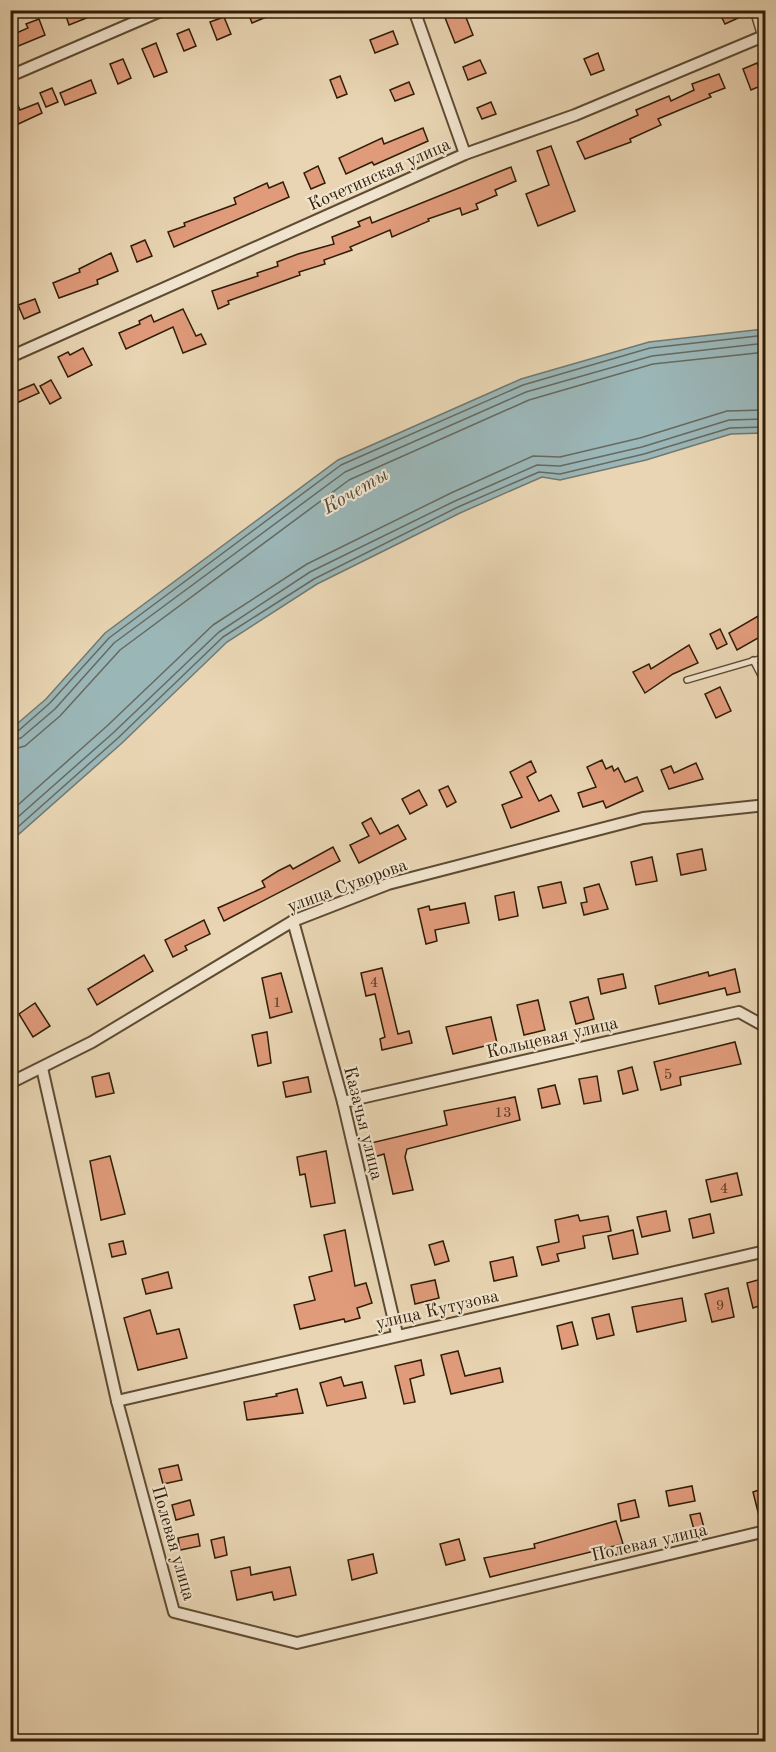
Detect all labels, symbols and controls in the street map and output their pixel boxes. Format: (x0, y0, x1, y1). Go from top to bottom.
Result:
street label: Кочетинская улица (306, 135, 453, 214)
water label: Кочеты (319, 465, 393, 519)
street label: улица Суворова (285, 856, 410, 916)
house number: 4 (370, 976, 378, 991)
house number: 1 (273, 996, 281, 1011)
street label: Кольцевая улица (485, 1014, 620, 1062)
street label: Казачья улица (340, 1065, 386, 1182)
house number: 5 (664, 1068, 672, 1083)
house number: 13 (494, 1106, 512, 1121)
house number: 4 (720, 1182, 728, 1197)
street label: улица Кутузова (374, 1287, 501, 1333)
house number: 9 (716, 1299, 724, 1314)
street label: Полевая улица (148, 1484, 198, 1603)
street label: Полевая улица (589, 1521, 709, 1565)

